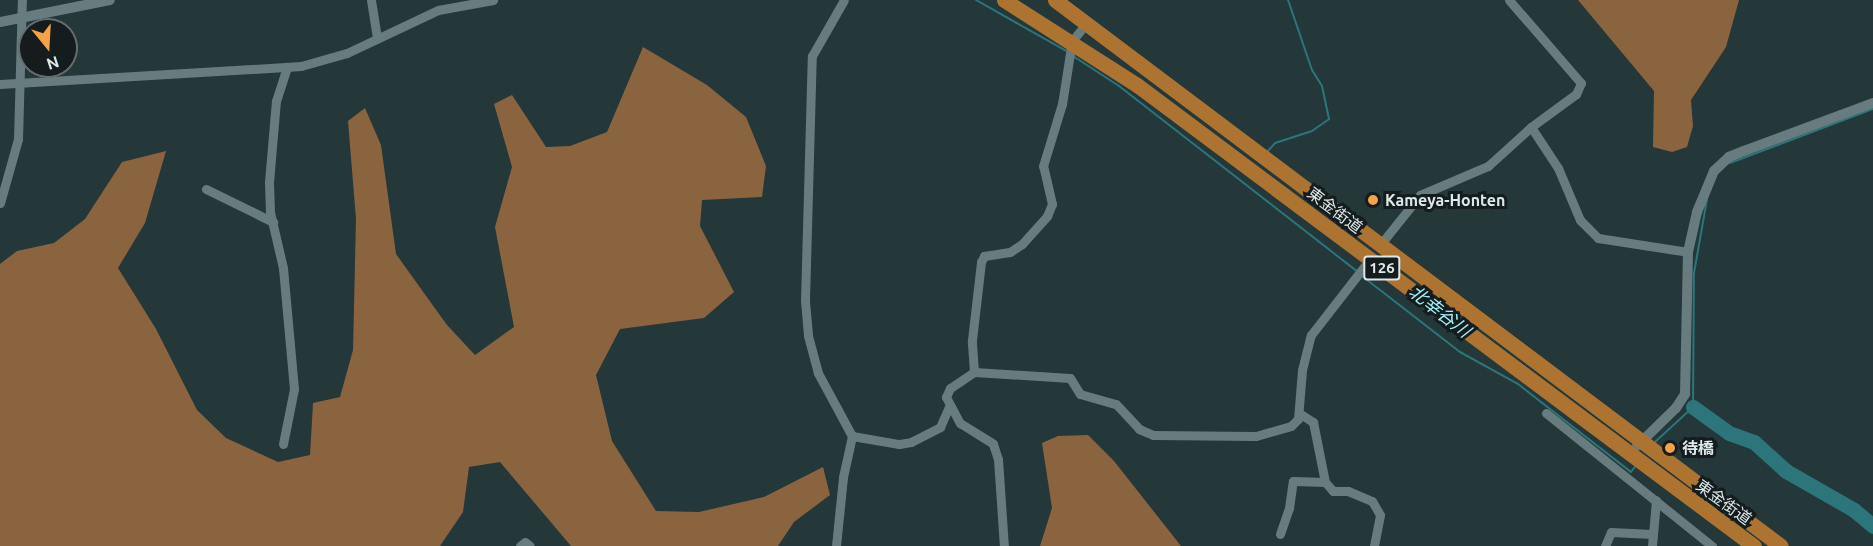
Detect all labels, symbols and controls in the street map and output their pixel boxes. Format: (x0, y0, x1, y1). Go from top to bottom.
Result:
north arrow (18, 18, 78, 78)
text: N (44, 53, 61, 74)
street label: 東金街道 (1304, 183, 1366, 237)
place label: Kameya-Honten (1385, 190, 1505, 210)
marker: Kameya-Honten (1366, 193, 1380, 207)
road number: 126 (1362, 256, 1402, 280)
water label: 北幸谷川 (1405, 280, 1475, 342)
place label: 待橋 (1682, 438, 1714, 458)
marker: 待橋 (1663, 441, 1677, 455)
street label: 東金街道 (1692, 475, 1756, 529)

